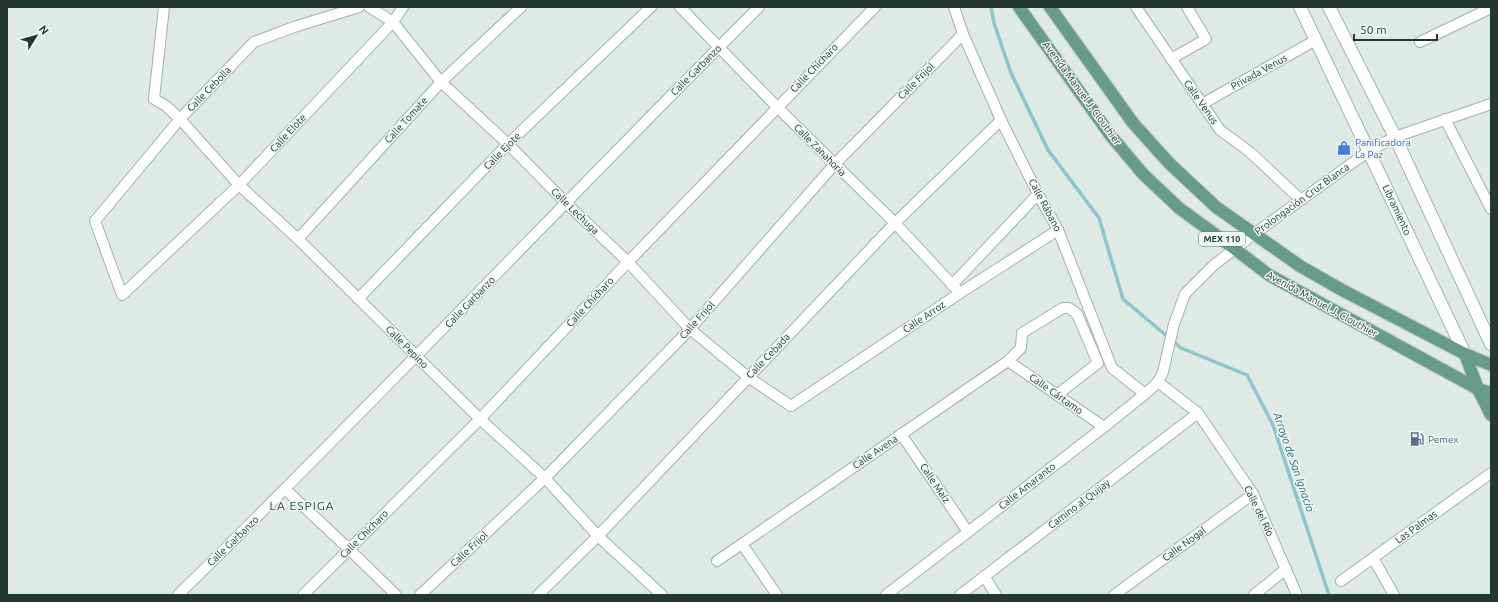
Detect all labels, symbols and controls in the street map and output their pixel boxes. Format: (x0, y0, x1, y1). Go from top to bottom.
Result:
north arrow (16, 16, 56, 56)
scale bar (1354, 16, 1437, 42)
text: N (37, 23, 51, 37)
text: 50 m (1360, 23, 1387, 36)
street label: Avenida Manuel J. Clouthier (1041, 39, 1123, 147)
street label: Calle Chícharo (788, 41, 840, 95)
street label: Calle Garbanzo (668, 42, 724, 98)
street label: Privada Venus (1229, 52, 1289, 92)
street label: Calle Frijol (896, 60, 937, 101)
street label: Calle Cebolla (185, 64, 233, 114)
street label: Calle Venus (1182, 78, 1220, 126)
street label: Calle Tomate (382, 95, 430, 145)
street label: Calle Elote (268, 112, 308, 154)
street label: Calle Zanahoria (792, 122, 848, 178)
street label: Calle Ejote (481, 130, 523, 172)
place label: Panificadora La Paz (1355, 137, 1411, 160)
shop icon: Panificadora La Paz (1336, 140, 1352, 156)
street label: Prolongación Cruz Blanca (1253, 161, 1351, 237)
street label: Calle Rábano (1026, 177, 1064, 233)
street label: Libramiento (1381, 183, 1414, 237)
street label: Calle Lechuga (549, 186, 601, 236)
road number: MEX 110 (1199, 232, 1245, 246)
street label: Avenida Manuel J. Clouthier (1265, 269, 1380, 339)
street label: Calle Garbanzo (443, 274, 497, 330)
street label: Calle Chícharo (564, 275, 616, 329)
street label: Calle Frijol (677, 299, 717, 341)
street label: Calle Arroz (901, 299, 948, 335)
street label: Calle Pepino (383, 323, 431, 371)
street label: Calle Cebada (744, 331, 792, 381)
street label: Calle Cártamo (1027, 371, 1085, 417)
water label: Arroyo de San Ignacio (1271, 410, 1317, 513)
fuel station icon: Pemex (1409, 431, 1425, 447)
street label: Calle Avena (850, 433, 900, 471)
place label: Pemex (1428, 434, 1459, 445)
street label: Calle Amaranto (996, 460, 1058, 512)
street label: Calle Maíz (918, 461, 952, 505)
street label: Camino al Quijay (1046, 477, 1112, 531)
street label: Calle del Río (1242, 484, 1276, 538)
district label: LA ESPIGA (269, 499, 335, 512)
street label: Calle Chícharo (338, 507, 391, 560)
street label: Las Palmas (1393, 508, 1439, 546)
street label: Calle Garbanzo (205, 514, 261, 568)
street label: Calle Nogal (1160, 524, 1208, 563)
street label: Calle Frijol (448, 529, 490, 569)

